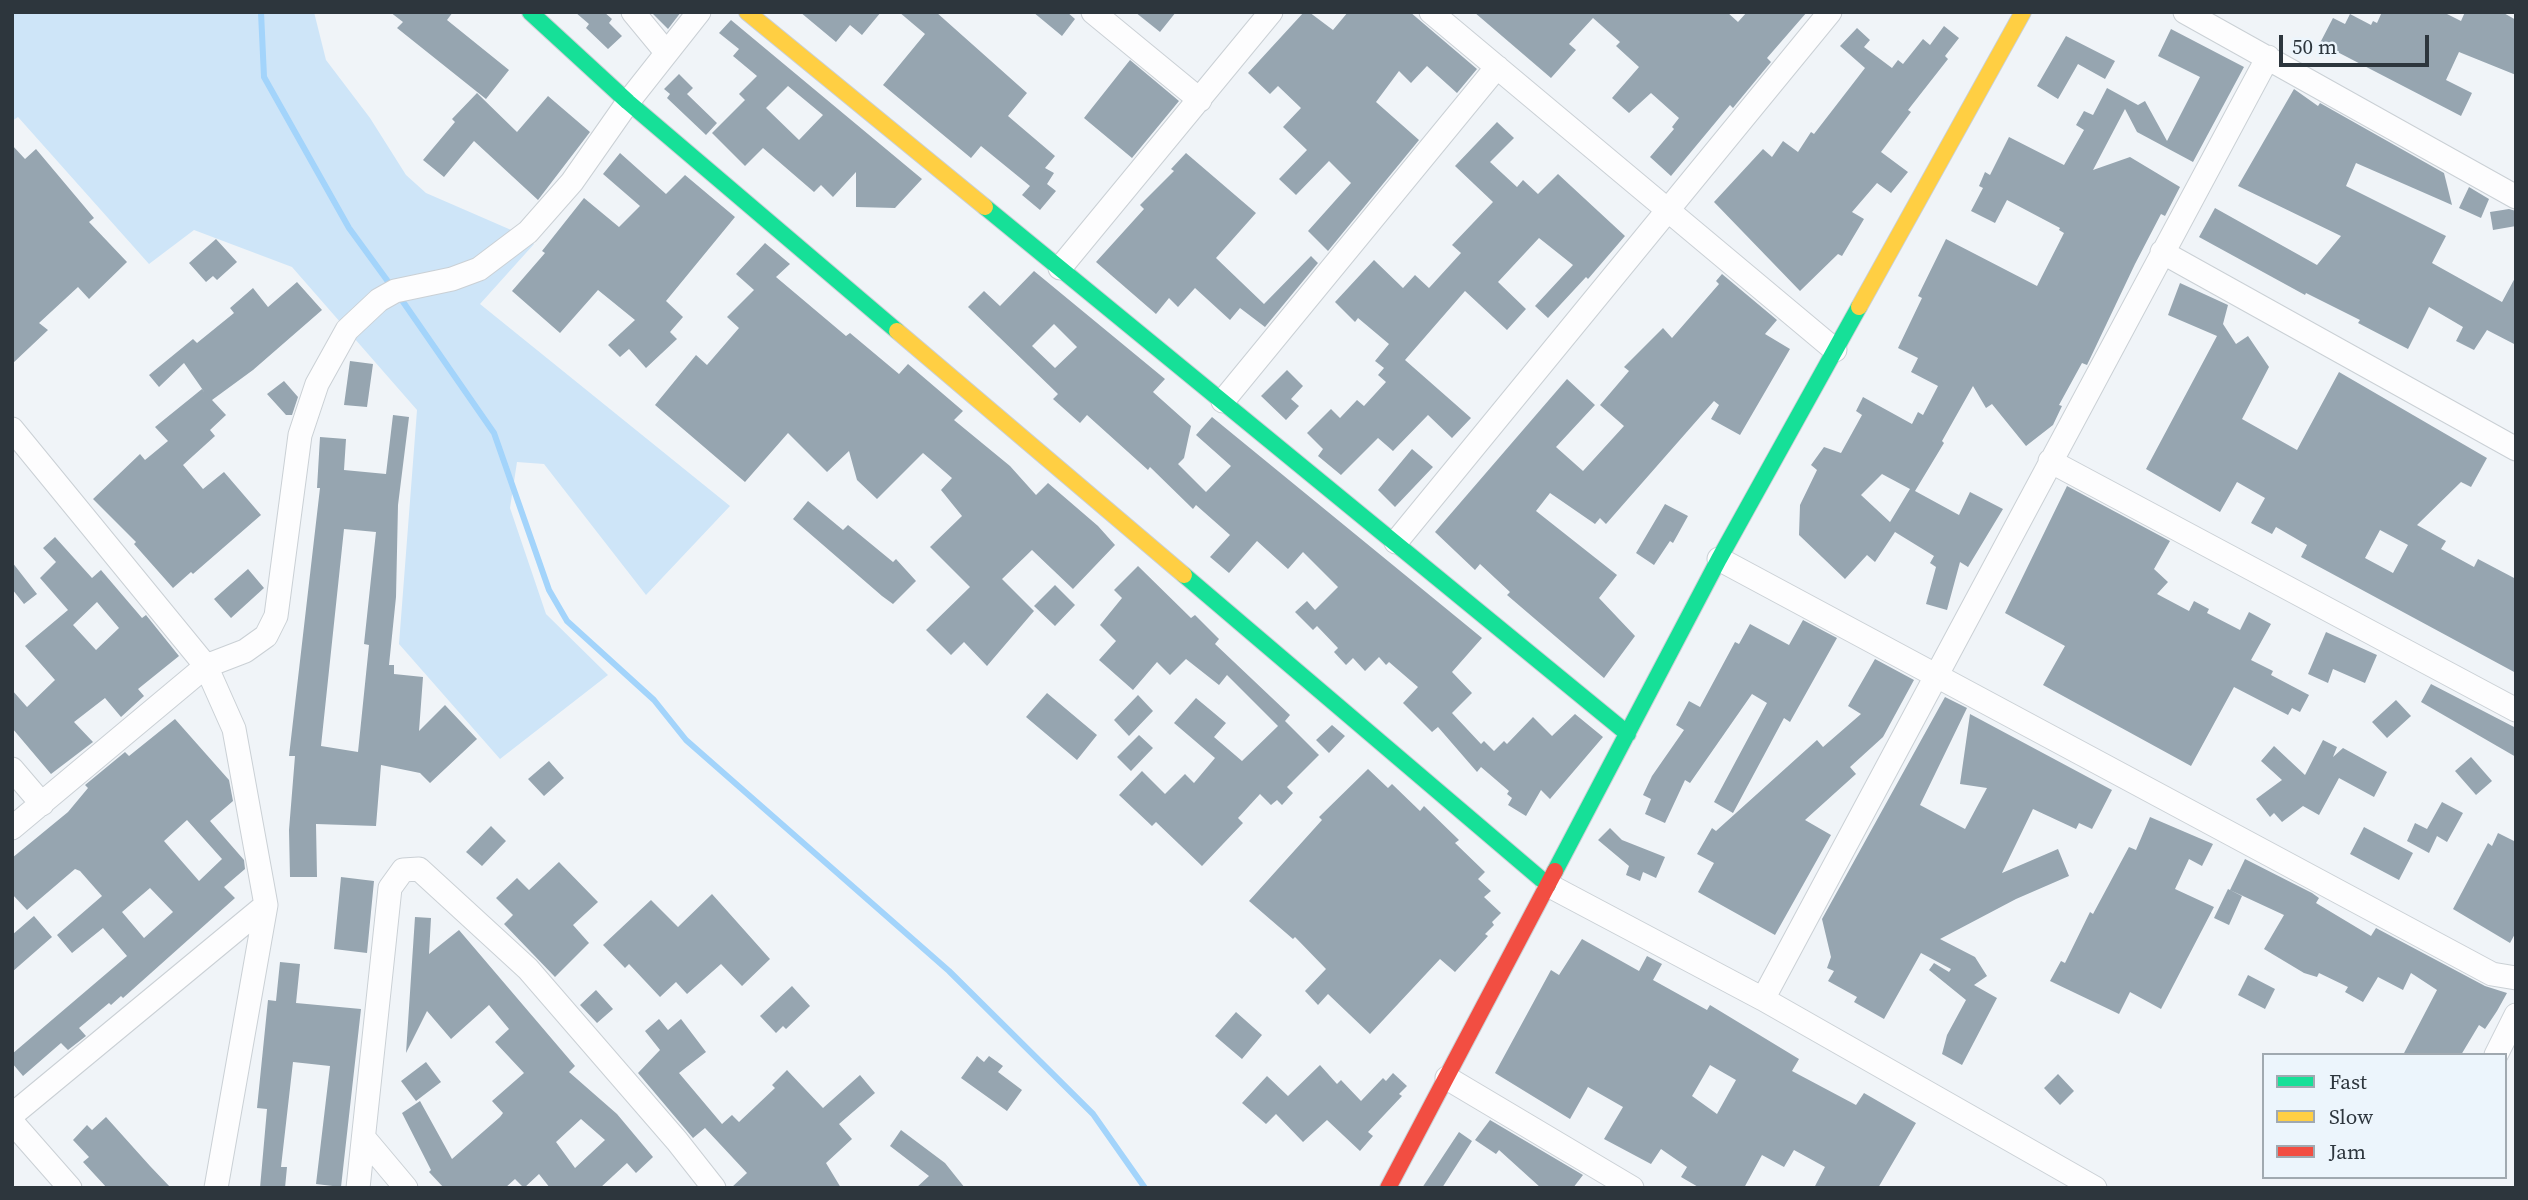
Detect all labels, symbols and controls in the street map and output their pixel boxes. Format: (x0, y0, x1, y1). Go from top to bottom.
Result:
scale bar (2283, 21, 2434, 65)
text: 50 m (2292, 32, 2337, 61)
legend (2262, 1053, 2507, 1179)
text: Fast (2329, 1067, 2367, 1096)
text: Slow (2329, 1102, 2373, 1131)
text: Jam (2329, 1137, 2366, 1166)

